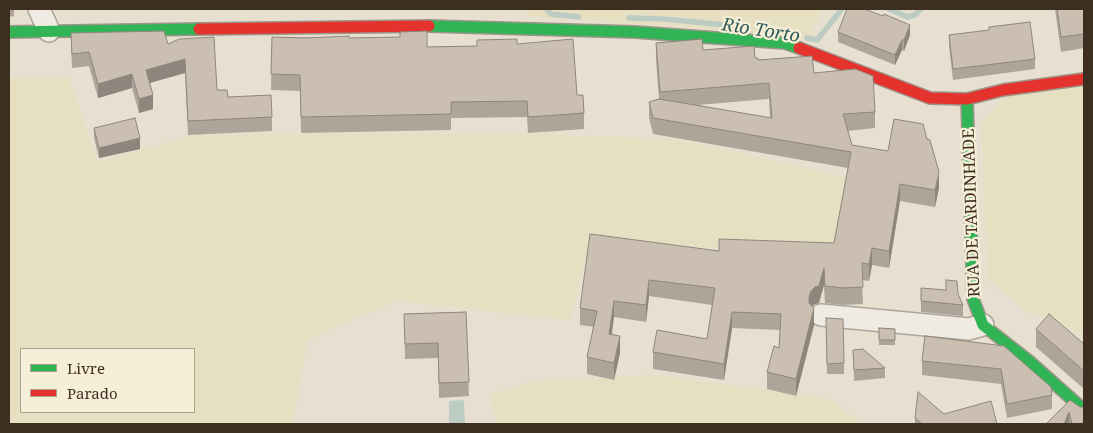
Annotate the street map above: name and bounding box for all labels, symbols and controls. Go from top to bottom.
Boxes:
water label: Rio Torto [720,14,802,48]
street label: RUA DE TARDINHADE [959,128,985,298]
legend [20,348,195,413]
text: Livre [67,358,105,378]
text: Parado [67,383,118,403]

